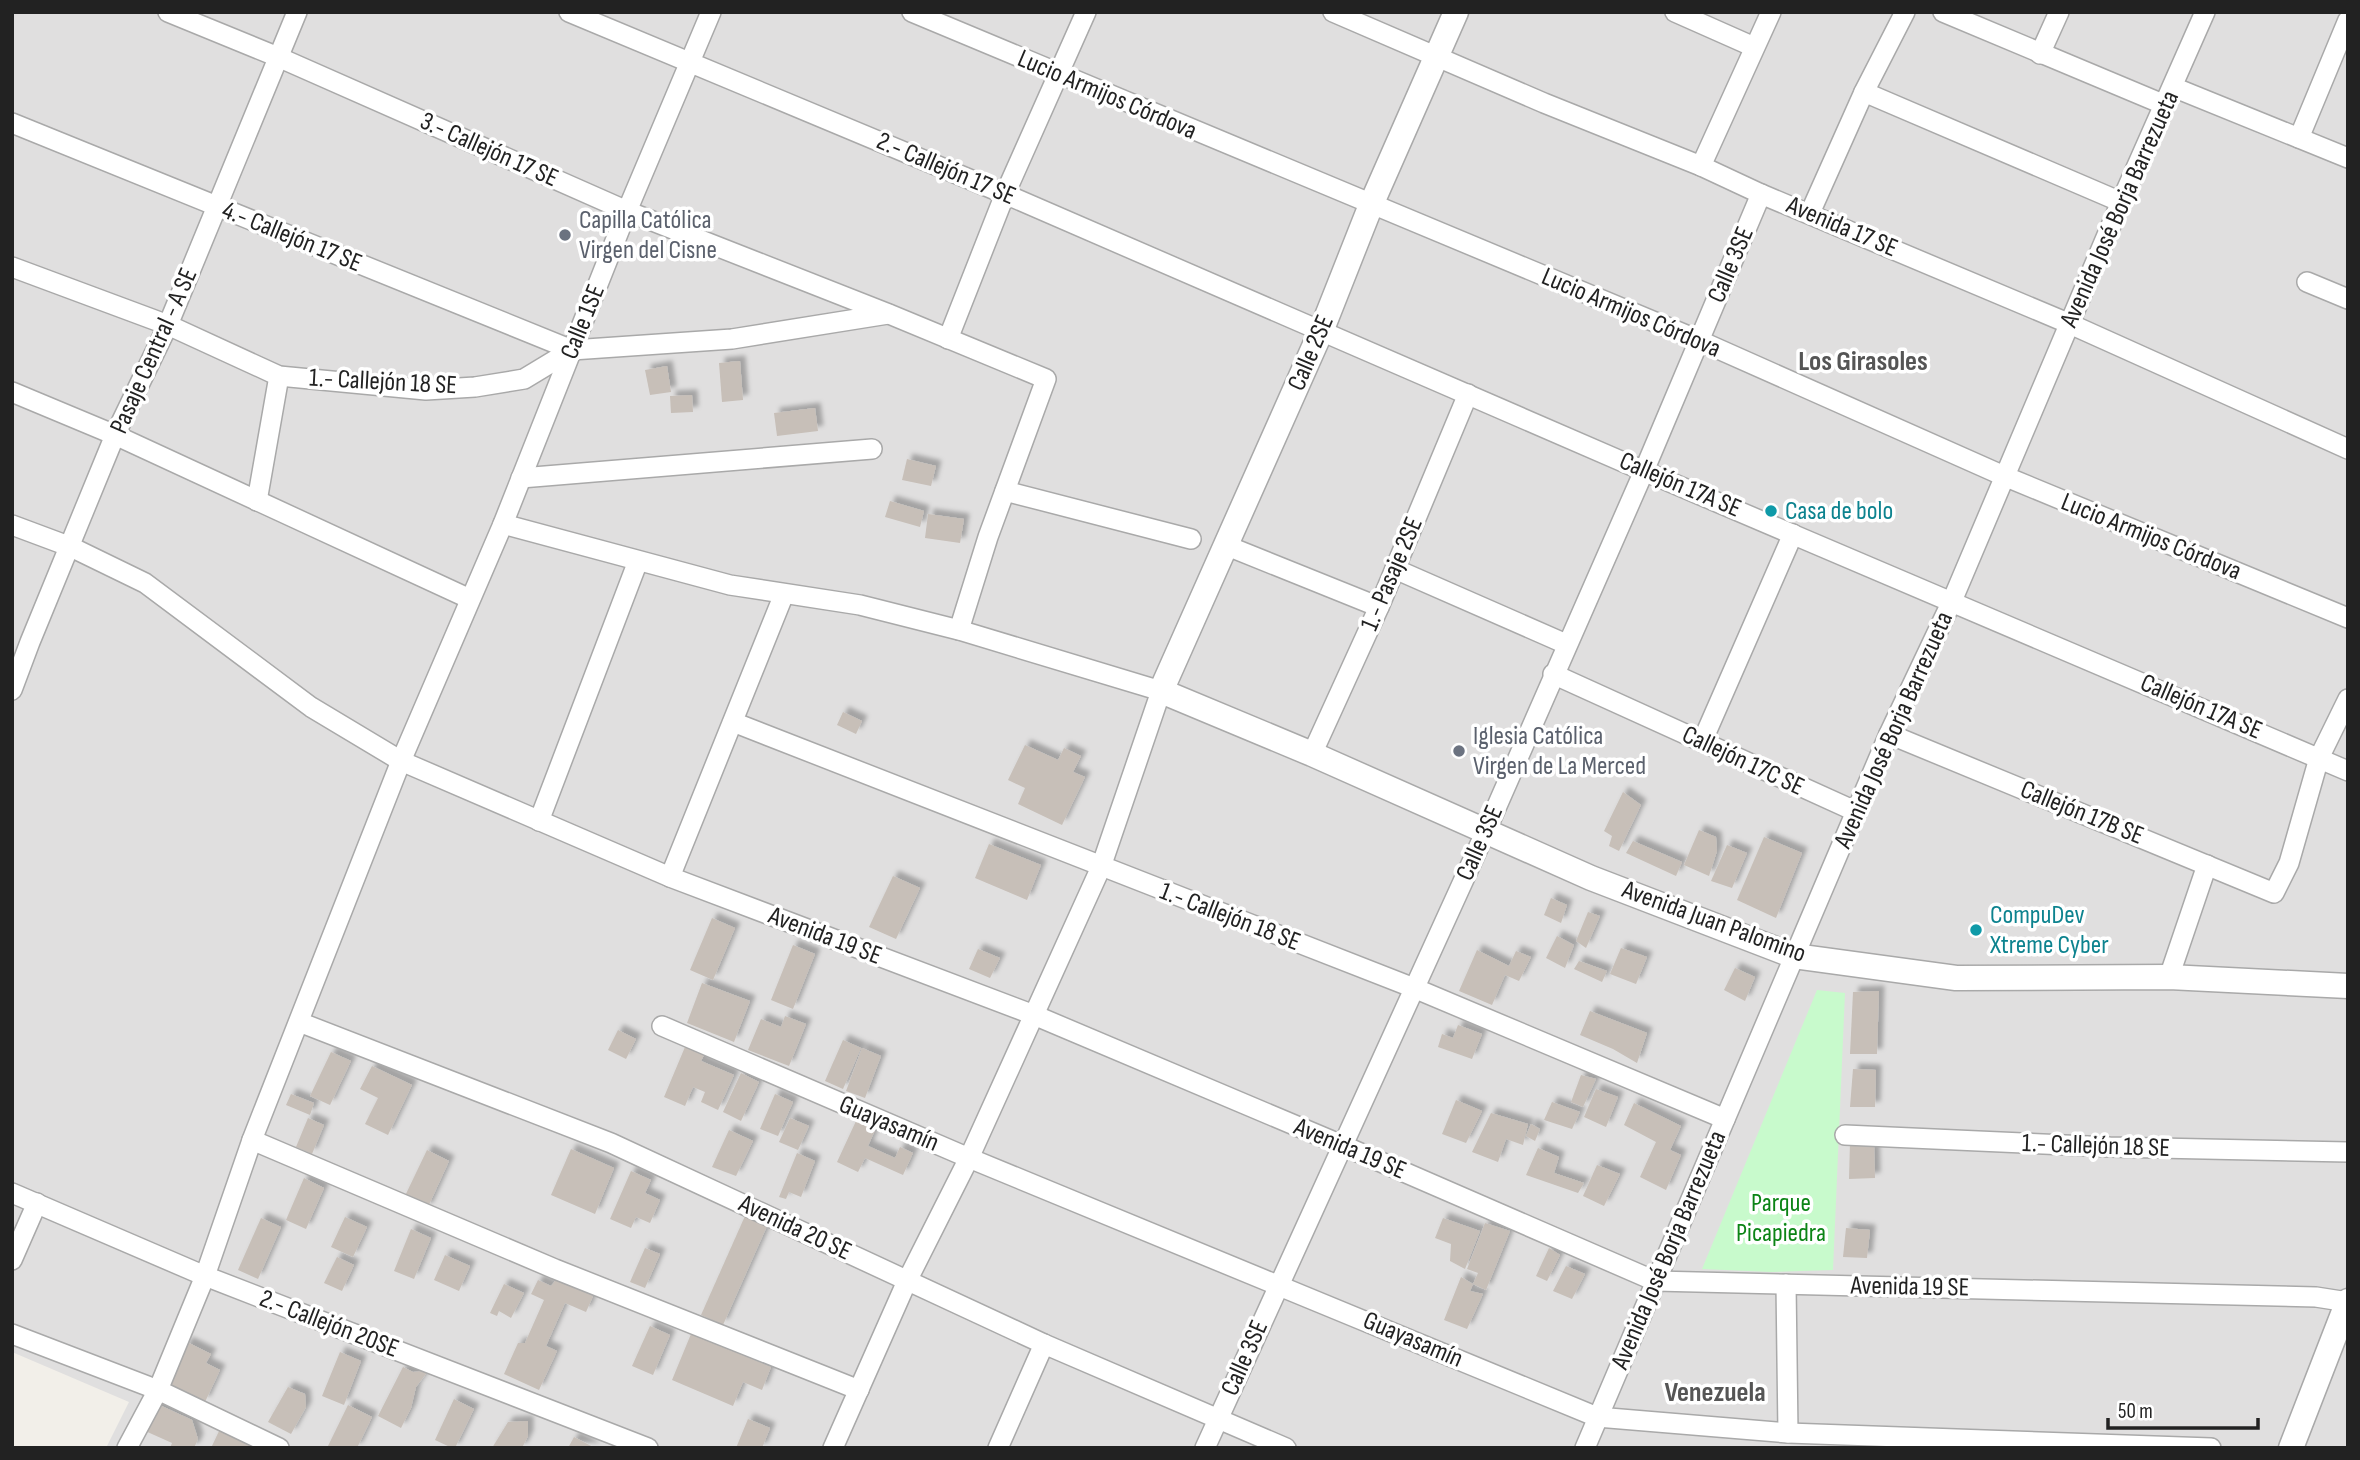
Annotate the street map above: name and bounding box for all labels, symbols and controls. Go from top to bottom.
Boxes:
street label: Lucio Armijos Córdova [1013,43,1201,147]
street label: Avenida José Borja Barrezueta [2053,86,2186,333]
street label: 3.- Callejón 17 SE [415,106,563,194]
street label: 2.- Callejón 17 SE [872,126,1020,212]
street label: Avenida 17 SE [1781,189,1902,264]
street label: 4.- Callejón 17 SE [218,195,366,279]
place label: Capilla Católica Virgen del Cisne [579,205,717,266]
street label: Calle 3SE [1701,223,1761,307]
marker: Capilla Católica Virgen del Cisne [557,227,573,243]
street label: Lucio Armijos Córdova [1537,261,1725,365]
street label: Pasaje Central - A SE [104,263,204,439]
street label: Calle 1SE [554,280,612,364]
street label: Calle 2SE [1281,311,1341,395]
district label: Los Girasoles [1798,345,1928,378]
street label: 1.- Callejón 18 SE [308,363,458,401]
street label: Callejón 17A SE [1615,446,1745,524]
street label: Lucio Armijos Córdova [2056,487,2246,587]
place label: Casa de bolo [1785,496,1893,527]
marker: Casa de bolo [1763,503,1779,519]
street label: 1.- Pasaje 2SE [1354,513,1430,635]
street label: Avenida José Borja Barrezueta [1827,607,1960,854]
street label: Callejón 17A SE [2136,668,2266,746]
street label: Callejón 17C SE [1677,719,1809,803]
place label: Iglesia Católica Virgen de La Merced [1473,721,1646,782]
marker: Iglesia Católica Virgen de La Merced [1451,743,1467,759]
street label: Callejón 17B SE [2016,774,2148,852]
street label: Calle 3SE [1450,801,1510,885]
street label: Avenida Juan Palomino [1617,874,1810,970]
street label: 1.- Callejón 18 SE [1155,876,1305,958]
street label: Avenida 19 SE [763,900,886,972]
place label: CompuDev Xtreme Cyber [1989,900,2109,961]
marker: CompuDev Xtreme Cyber [1968,922,1984,938]
street label: Guayasamín [834,1089,944,1159]
street label: Avenida 19 SE [1288,1111,1411,1186]
street label: Avenida José Borja Barrezueta [1604,1126,1733,1375]
street label: 1.- Callejón 18 SE [2022,1128,2170,1164]
street label: Avenida 20 SE [733,1188,856,1267]
park label: Parque Picapiedra [1736,1188,1826,1249]
street label: Avenida 19 SE [1849,1270,1970,1304]
street label: 2.- Callejón 20SE [255,1283,403,1365]
street label: Guayasamín [1358,1305,1468,1375]
street label: Calle 3SE [1215,1316,1275,1400]
district label: Venezuela [1664,1376,1766,1409]
scale bar [2108,1386,2258,1430]
text: 50 m [2118,1399,2153,1424]

